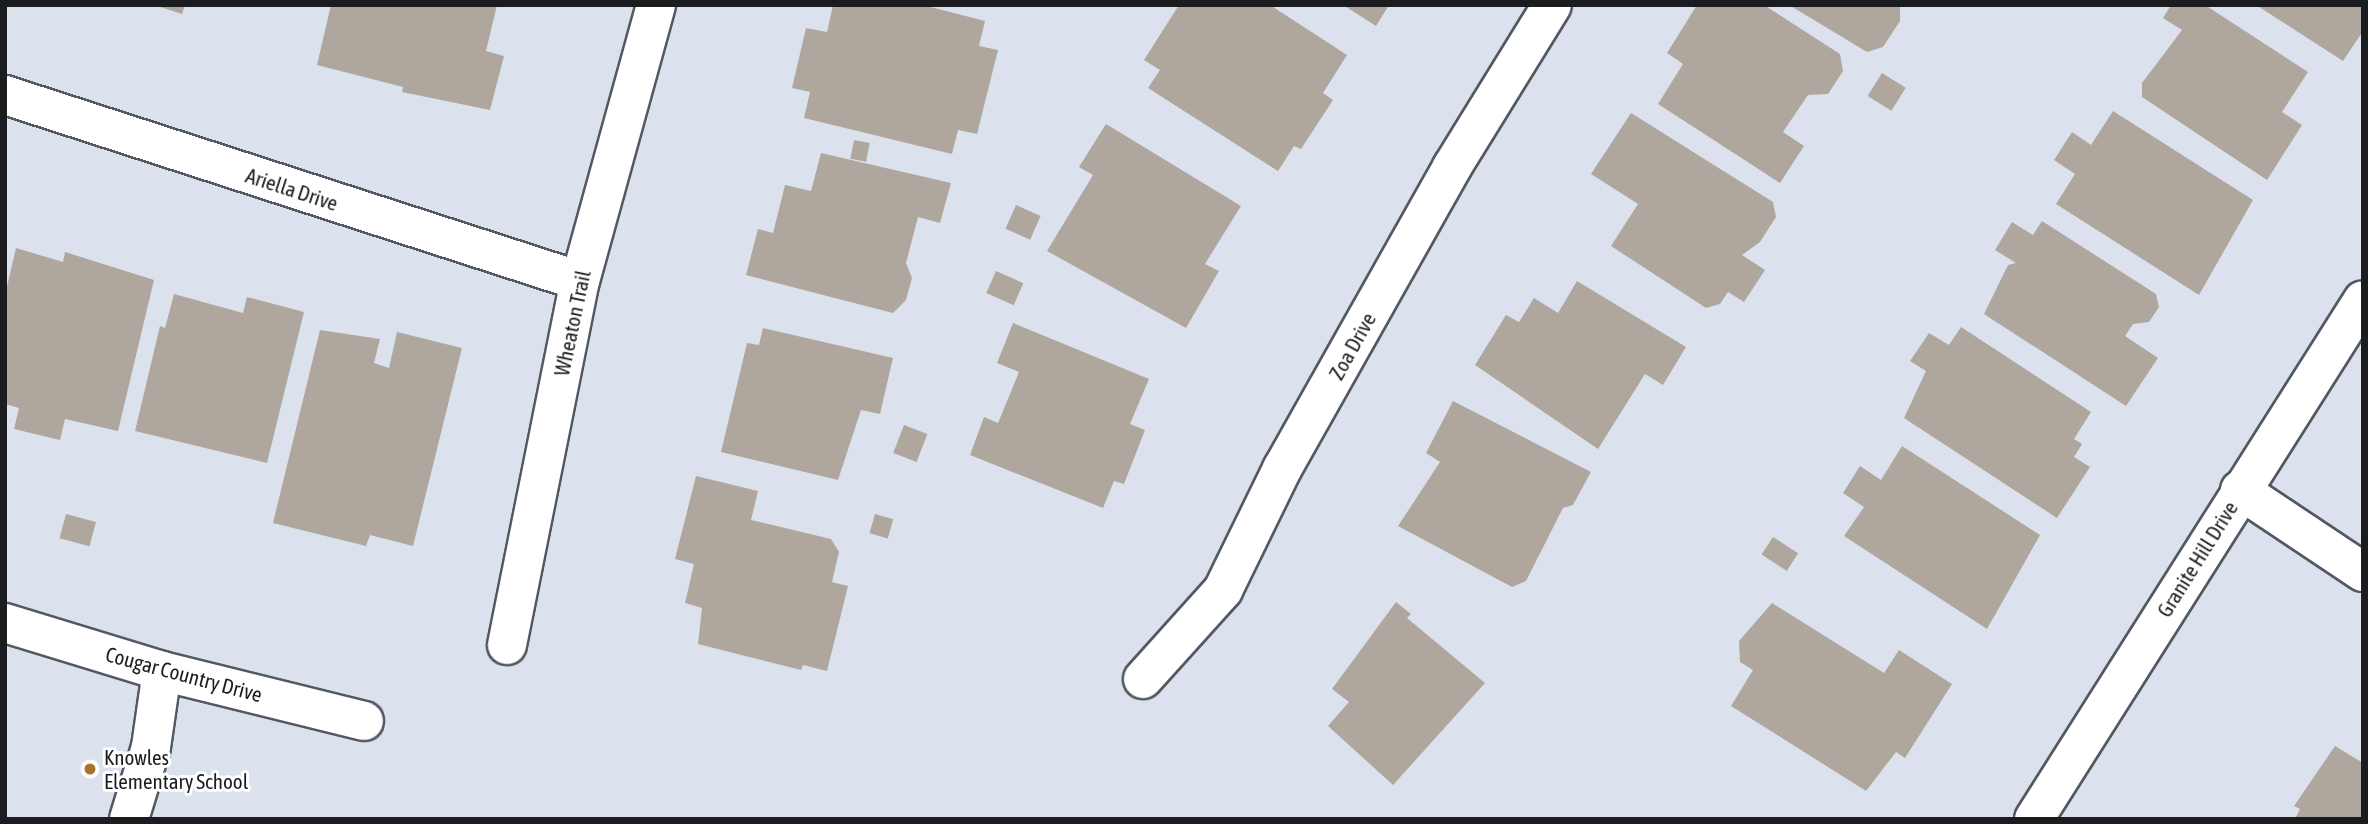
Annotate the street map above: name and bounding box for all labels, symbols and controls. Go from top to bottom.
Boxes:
street label: Ariella Drive [243,162,341,216]
street label: Wheaton Trail [549,268,595,378]
street label: Zoa Drive [1323,308,1381,384]
street label: Granite Hill Drive [2151,496,2243,622]
street label: Cougar Country Drive [103,641,265,707]
place label: Knowles Elementary School [104,744,248,794]
marker: Knowles Elementary School [82,761,98,777]

